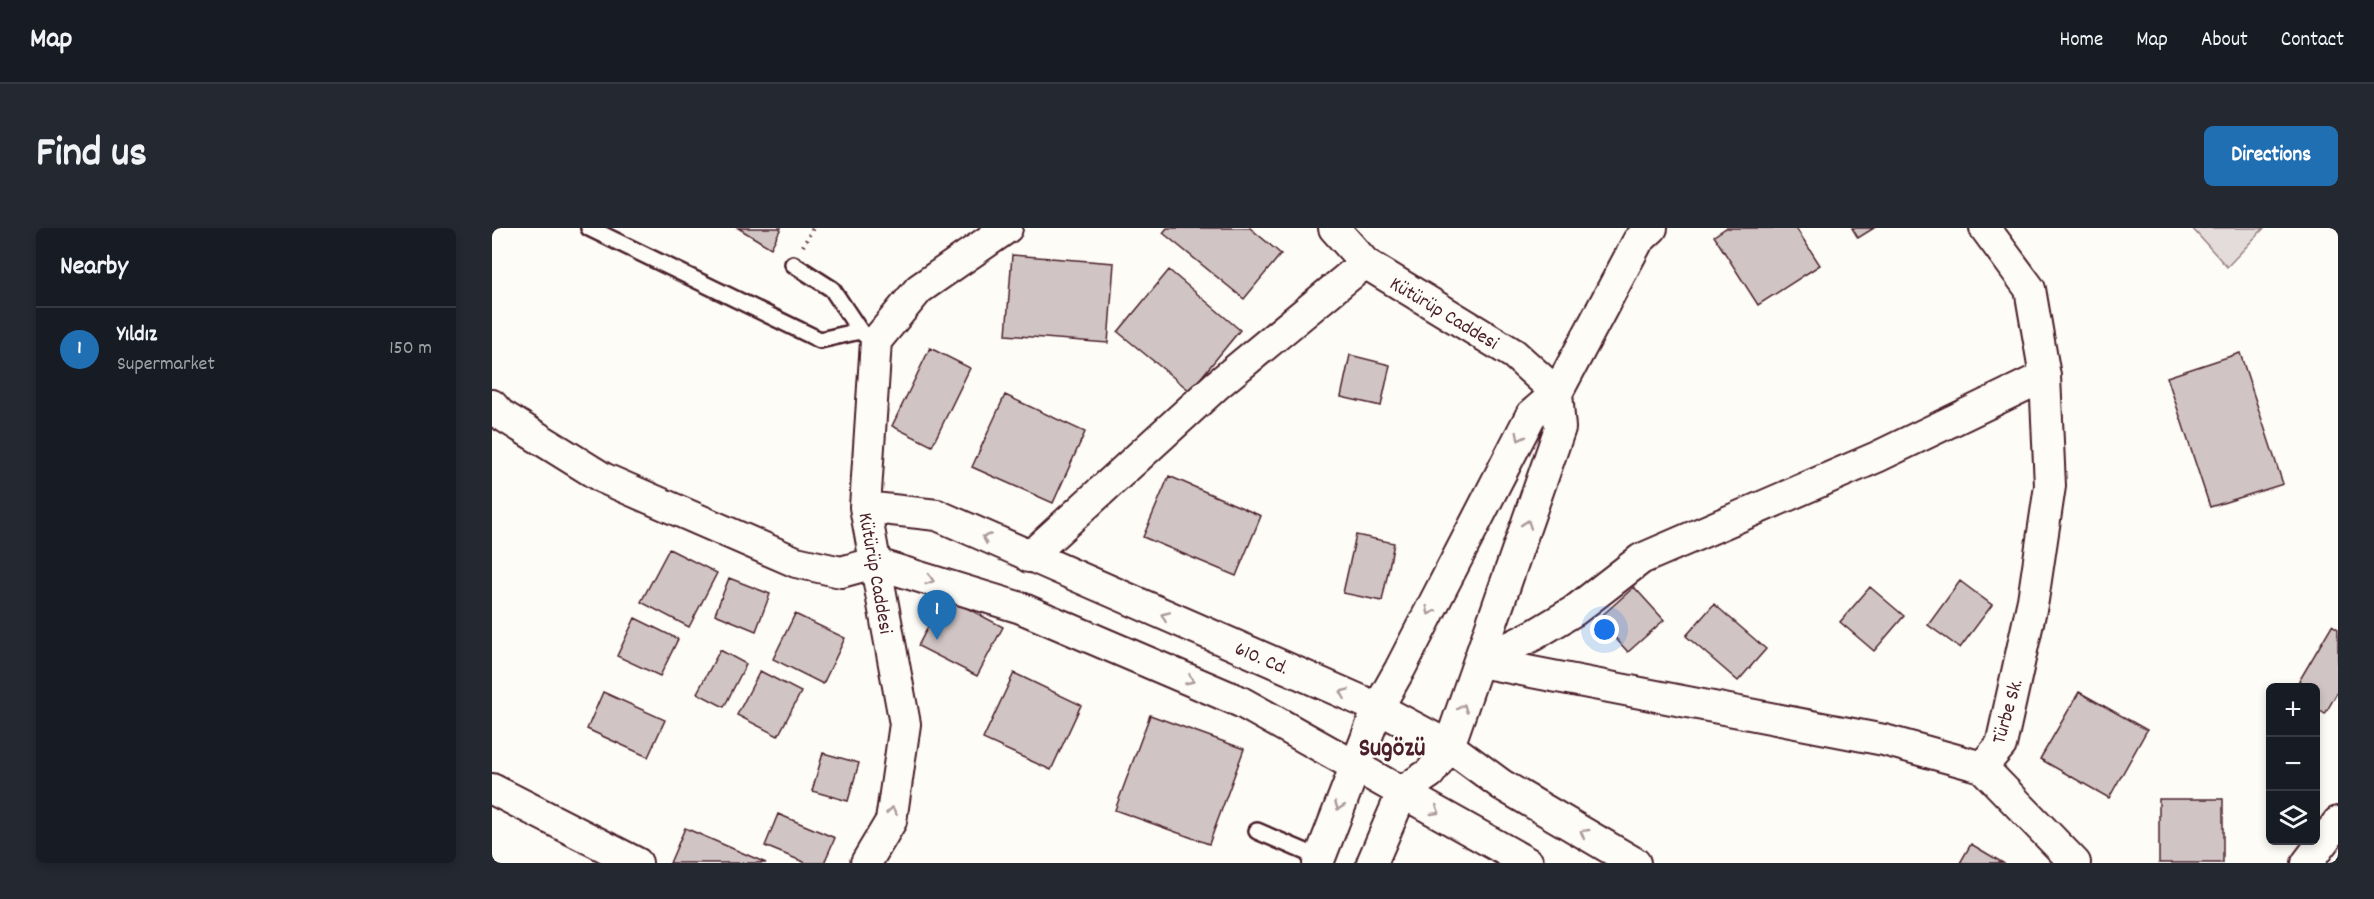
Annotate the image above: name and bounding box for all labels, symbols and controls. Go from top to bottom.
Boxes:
text: Map [30,21,72,61]
text: Home [2059,26,2103,56]
text: Map [2136,26,2168,56]
text: About [2201,26,2248,56]
text: Contact [2281,26,2344,56]
text: Find us [36,126,147,186]
button: Directions [2204,126,2338,186]
text: Nearby [60,249,128,286]
street label: Kütürüp Caddesi [1384,271,1503,358]
text: Yıldız [117,320,157,351]
text: 1 [77,335,82,363]
text: 150 m [389,335,432,363]
text: Supermarket [117,351,215,379]
one-way arrow [1516,431,1527,442]
street label: Kütürüp Caddesi [850,511,899,637]
one-way arrow [1519,519,1532,529]
one-way arrow [982,533,993,545]
one-way arrow [924,573,935,585]
pin: 1 [918,590,956,640]
one-way arrow [1426,604,1438,615]
one-way arrow [1160,611,1171,623]
your location [1590,615,1619,644]
street label: 610. Cd. [1230,636,1292,684]
one-way arrow [1184,673,1195,685]
street label: Türbe Sk. [1986,676,2031,748]
map controls [2266,683,2320,845]
button: + [2266,683,2320,737]
one-way arrow [1339,688,1350,700]
one-way arrow [1455,703,1468,714]
district label: Sugözü [1359,731,1425,768]
button: − [2266,737,2320,791]
button: layers [2266,791,2320,845]
one-way arrow [1334,800,1346,811]
one-way arrow [1430,804,1440,816]
one-way arrow [886,807,898,816]
one-way arrow [1580,829,1591,841]

